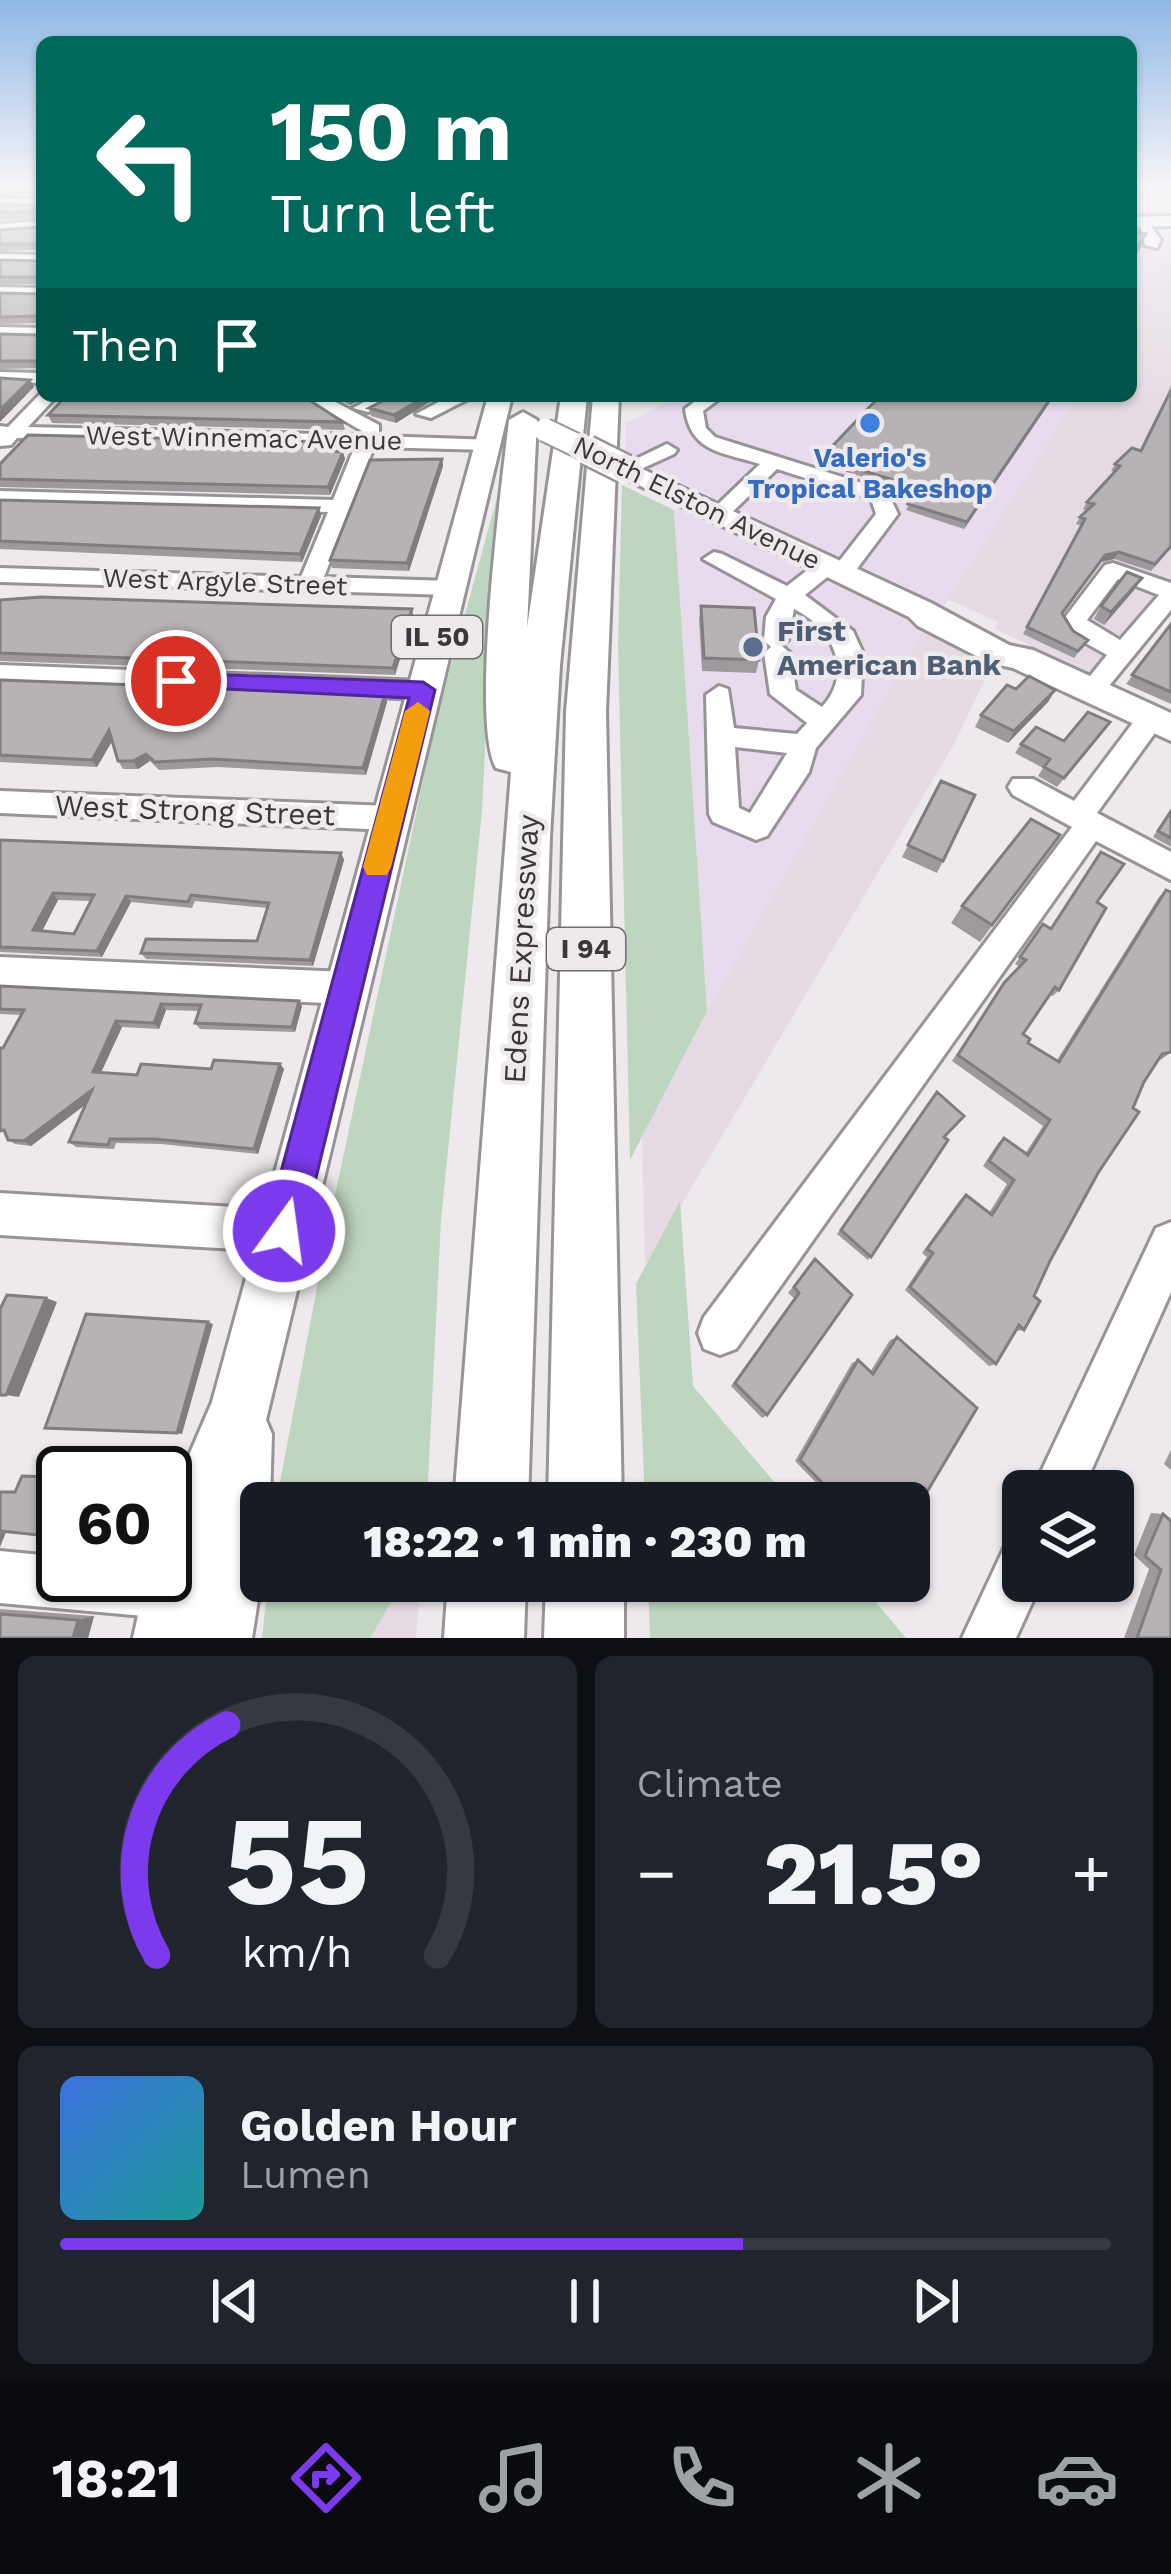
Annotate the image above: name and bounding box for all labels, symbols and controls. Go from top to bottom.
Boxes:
text: 150 m [270,82,512,180]
icon: left [72,84,228,240]
text: Turn left [270,182,495,245]
icon: arrive [204,312,270,378]
text: Then [72,319,180,372]
marker: Valerio's Tropical Bakeshop [857,410,883,436]
street label: West Winnemac Avenue [85,419,403,457]
street label: North Elston Avenue [568,429,826,577]
place label: Valerio's Tropical Bakeshop [747,442,993,505]
street label: West Argyle Street [102,562,348,602]
place label: First American Bank [777,613,1002,682]
road number: IL 50 [392,616,482,658]
pin [125,630,227,732]
marker: First American Bank [740,634,766,660]
icon: arrive [143,648,209,714]
street label: West Strong Street [54,788,336,832]
street label: Edens Expressway [496,813,546,1084]
road number: I 94 [547,928,625,970]
position arrow [221,1168,347,1294]
speed limit sign: 60 [36,1446,192,1602]
map controls [1002,1470,1134,1602]
button: layers [1002,1470,1134,1602]
text: 18:22 · 1 min · 230 m [363,1515,807,1568]
text: Climate [637,1761,783,1806]
text: 55 [224,1788,370,1934]
text: 21.5° [764,1820,983,1926]
text: − [637,1835,676,1912]
text: + [1071,1835,1111,1912]
text: km/h [242,1927,352,1977]
text: Golden Hour [240,2099,517,2152]
text: Lumen [240,2152,371,2197]
icon: previous [202,2268,268,2334]
icon: pause [552,2268,618,2334]
icon: next [903,2268,969,2334]
icon: directions [284,2436,368,2520]
icon: music [472,2436,556,2520]
icon: phone [660,2436,744,2520]
icon: climate [847,2436,931,2520]
icon: car [1035,2436,1119,2520]
text: 18:21 [52,2447,181,2510]

